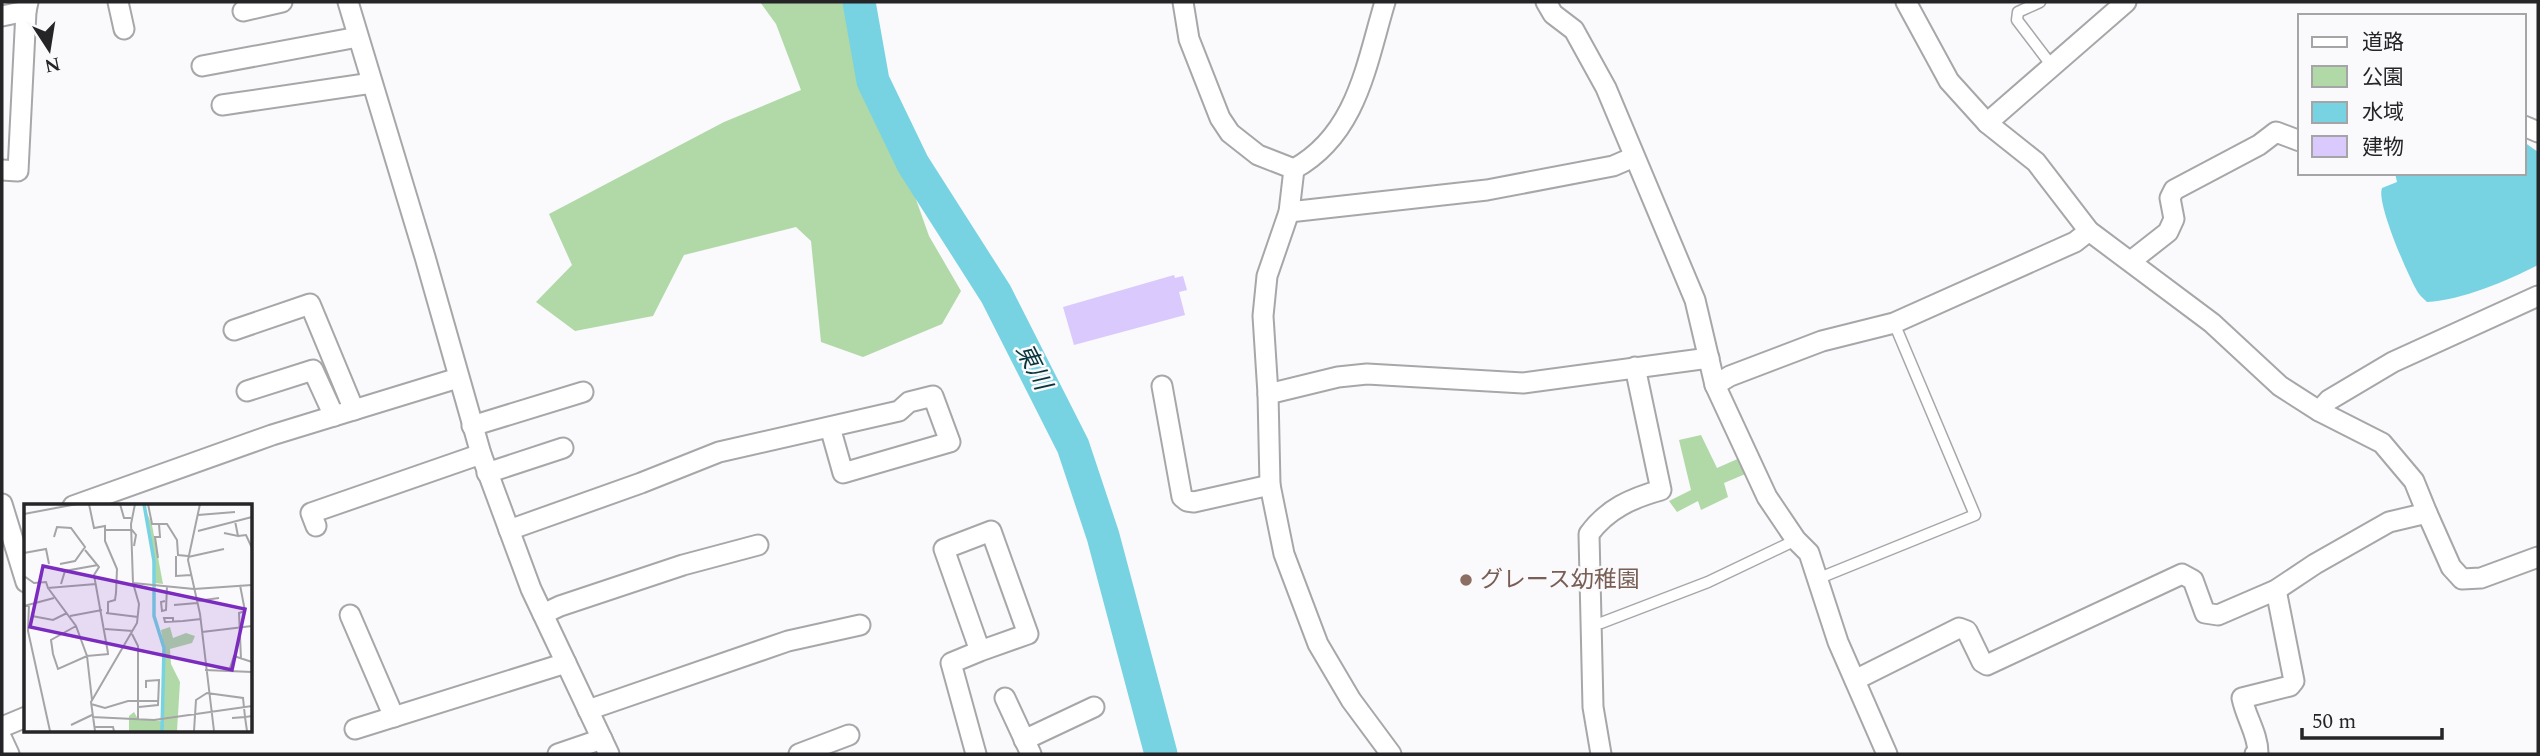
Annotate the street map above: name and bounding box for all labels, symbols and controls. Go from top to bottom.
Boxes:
north arrow [14,14,84,84]
legend [2298,14,2526,175]
text: 道路 [2362,27,2404,59]
text: N [42,48,63,80]
text: 公園 [2362,62,2404,94]
text: 水域 [2362,97,2404,129]
text: 建物 [2362,132,2404,164]
water label: 東川 [1006,337,1061,399]
inset map [24,504,252,732]
place label: グレース幼稚園 [1480,563,1640,598]
marker: グレース幼稚園 [1458,572,1474,588]
scale bar [2302,696,2442,740]
text: 50 m [2312,706,2356,738]

